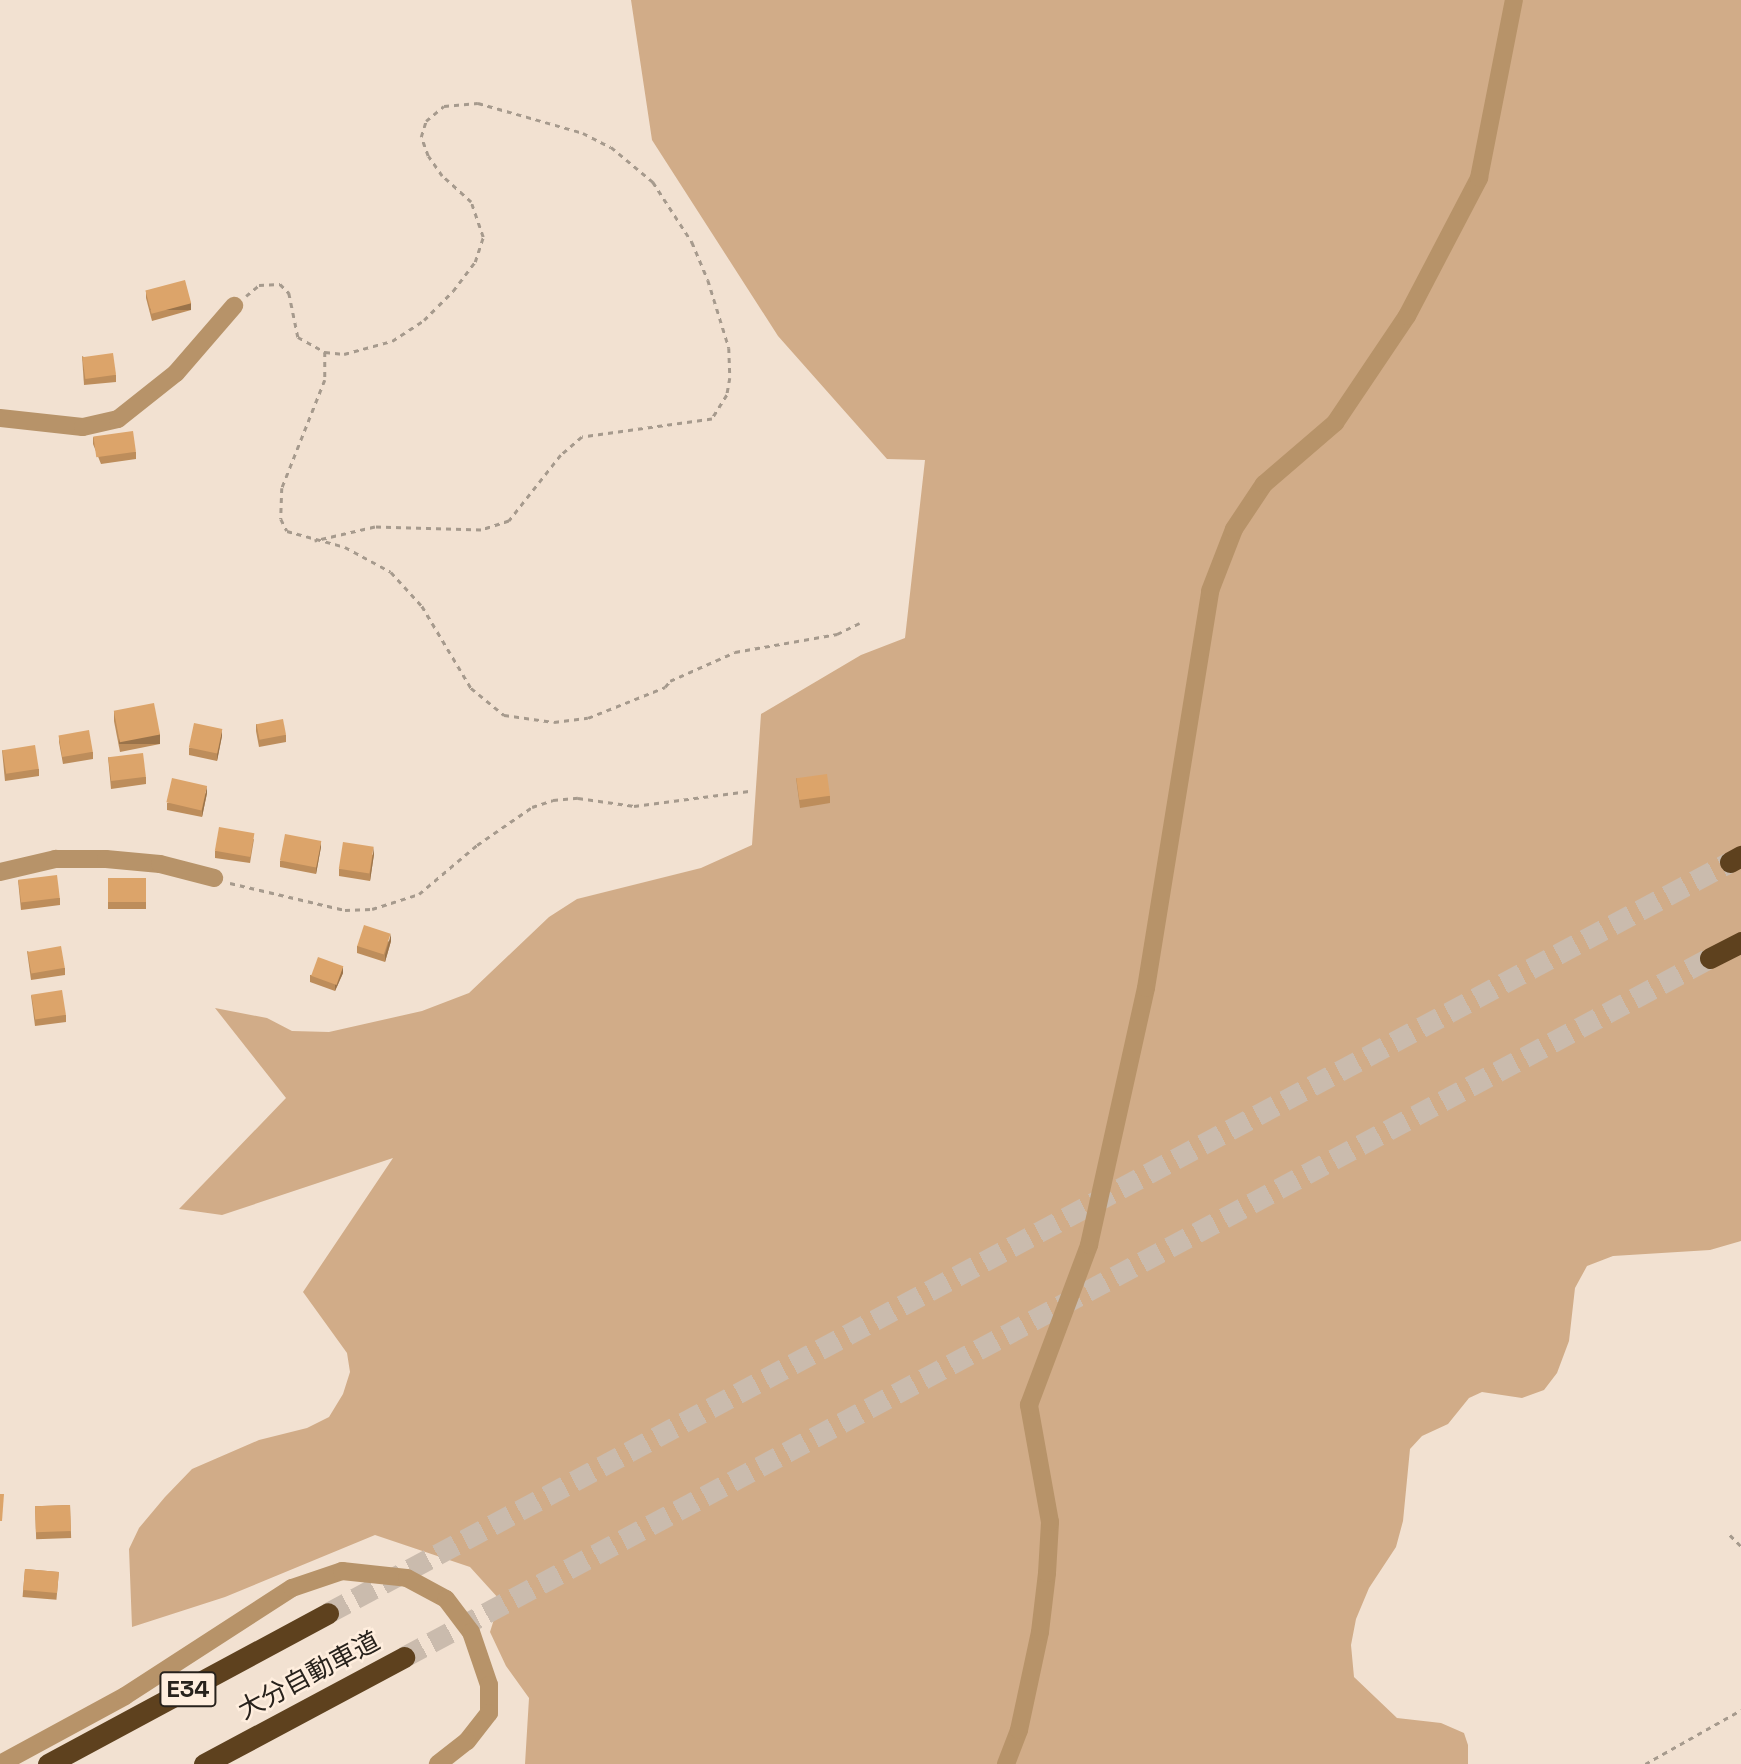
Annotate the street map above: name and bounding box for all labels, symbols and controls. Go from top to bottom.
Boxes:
street label: 大分自動車道 [233,1626,385,1726]
road number: E34 [158,1668,218,1709]

